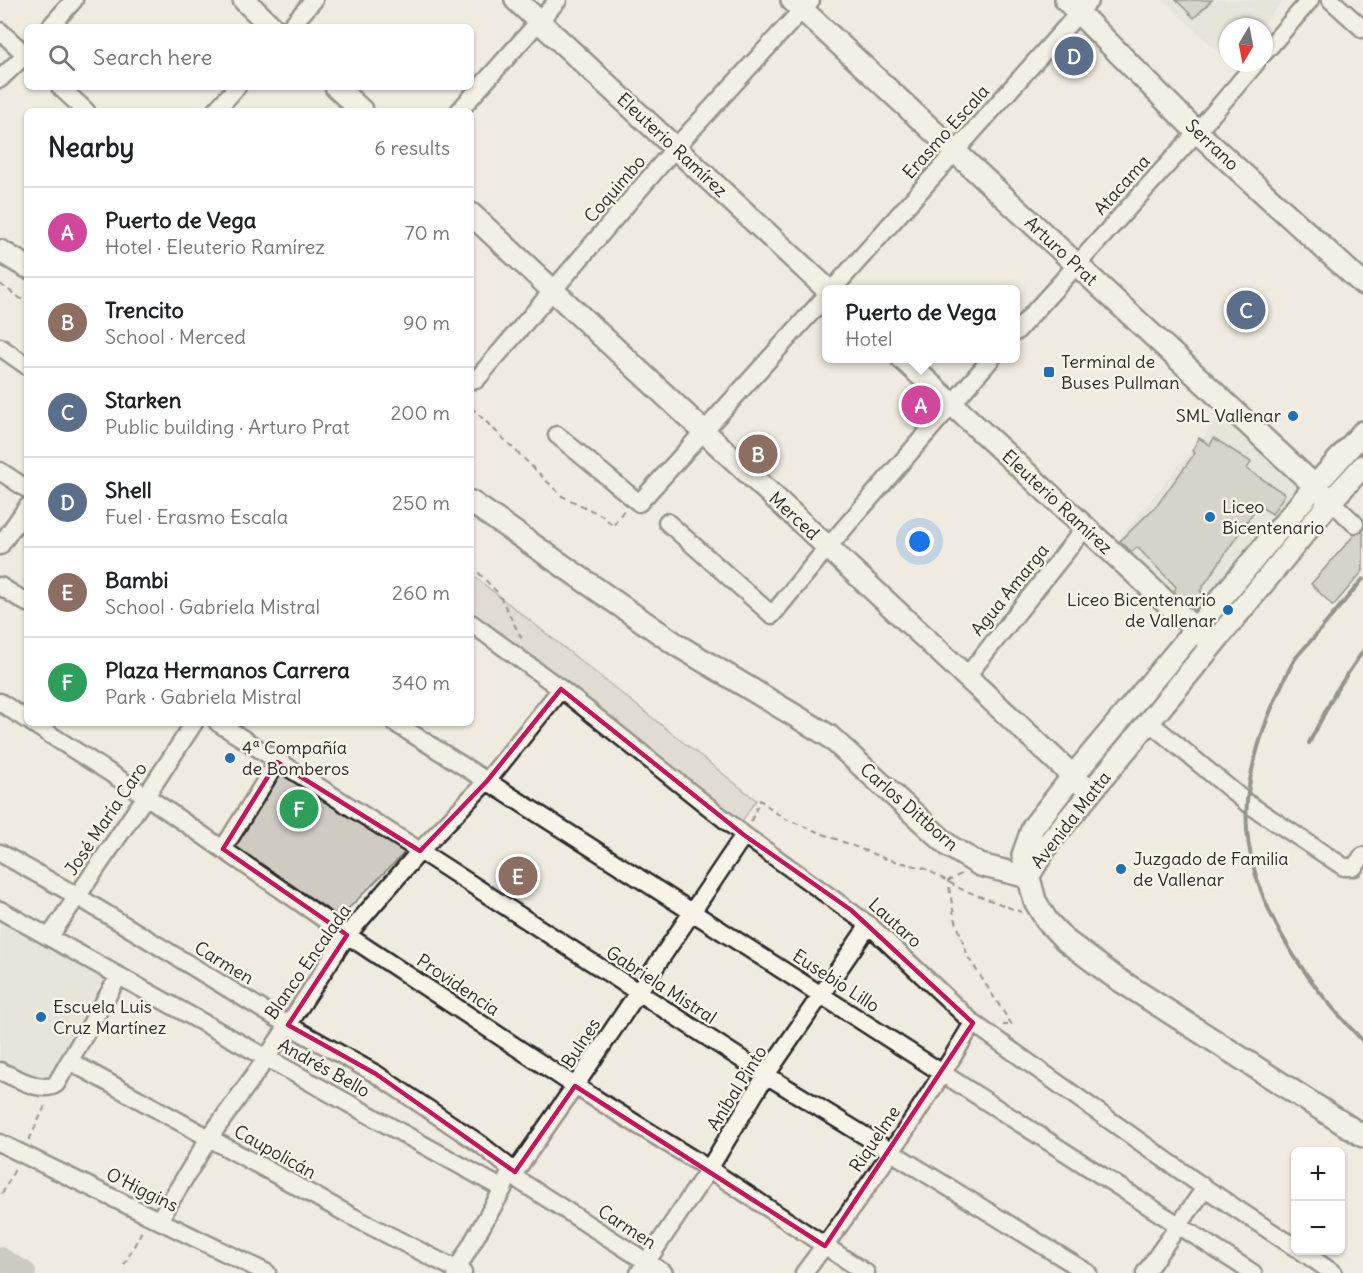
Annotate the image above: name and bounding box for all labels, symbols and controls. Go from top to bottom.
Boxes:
north arrow [1219,18,1273,72]
search box [24,24,474,90]
pin: D [1054,34,1094,78]
icon: search [45,41,78,74]
text: Search here [93,43,212,71]
street label: Erasmo Escala [897,80,994,183]
street label: Eleuterio Ramírez [612,88,733,202]
street label: Serrano [1181,114,1244,175]
text: Nearby [48,131,134,164]
text: 6 results [374,135,450,160]
street label: Coquimbo [579,150,650,227]
street label: Atacama [1089,150,1155,219]
text: Puerto de Vega [105,206,256,234]
street label: Arturo Prat [1020,211,1103,290]
text: A [61,220,74,245]
text: 70 m [405,220,450,245]
text: Hotel · Eleuterio Ramírez [105,234,325,259]
popup [822,285,1020,363]
pin: C [1226,288,1266,332]
text: Trencito [105,296,184,324]
text: Puerto de Vega [845,298,997,326]
text: B [61,310,74,335]
text: 90 m [403,310,450,335]
text: School · Merced [105,324,246,349]
text: Hotel [845,326,893,351]
place label: Terminal de Buses Pullman [1061,350,1180,394]
marker: Terminal de Buses Pullman [1042,365,1056,379]
pin: A [902,382,940,428]
text: Starken [105,386,181,414]
text: C [61,400,74,425]
text: 200 m [390,400,450,425]
place label: SML Vallenar [1176,404,1282,427]
marker: SML Vallenar [1286,409,1300,423]
text: Public building · Arturo Prat [105,414,350,439]
pin: B [738,432,777,476]
street label: Eleuterio Ramírez [997,445,1118,559]
text: Shell [105,476,152,504]
street label: Merced [764,487,825,545]
text: D [60,490,75,515]
text: 250 m [392,490,450,515]
place label: Liceo Bicentenario [1222,495,1324,539]
text: Fuel · Erasmo Escala [105,504,288,529]
marker: Liceo Bicentenario [1203,510,1217,524]
your location [905,527,934,556]
street label: Agua Amarga [966,539,1054,640]
text: Bambi [105,566,168,594]
text: E [62,580,73,605]
text: 260 m [392,580,450,605]
place label: Liceo Bicentenario de Vallenar [1067,588,1217,632]
text: School · Gabriela Mistral [105,594,320,619]
marker: Liceo Bicentenario de Vallenar [1221,603,1235,617]
text: Plaza Hermanos Carrera [105,656,350,684]
text: F [62,670,73,695]
text: 340 m [392,670,450,695]
text: Park · Gabriela Mistral [105,684,302,709]
place label: 4ª Compañía de Bomberos [242,736,349,780]
marker: 4ª Compañía de Bomberos [223,751,237,765]
street label: José María Caro [59,758,152,880]
street label: Carlos Dittborn [855,758,963,856]
street label: Avenida Matta [1026,767,1116,873]
pin: F [280,786,318,832]
place label: Juzgado de Familia de Vallenar [1133,847,1289,891]
pin: E [498,854,538,898]
marker: Juzgado de Familia de Vallenar [1114,862,1128,876]
street label: Lautaro [864,893,927,953]
street label: Blanco Encalada [259,900,356,1024]
street label: Carmen [190,936,258,989]
street label: Gabriela Mistral [602,940,721,1029]
street label: Eusebio Lillo [788,944,884,1017]
street label: Providencia [412,948,504,1021]
place label: Escuela Luis Cruz Martínez [53,995,167,1039]
marker: Escuela Luis Cruz Martínez [34,1010,48,1024]
street label: Bulnes [556,1014,605,1072]
street label: Andrés Bello [274,1033,374,1102]
street label: Aníbal Pinto [701,1041,772,1134]
street label: Riquelme [844,1101,905,1176]
street label: Caupolicán [230,1120,320,1184]
map controls [1291,1147,1345,1255]
button: + [1291,1147,1345,1201]
street label: O'Higgins [103,1162,182,1217]
street label: Carmen [594,1199,661,1254]
button: − [1291,1201,1345,1255]

